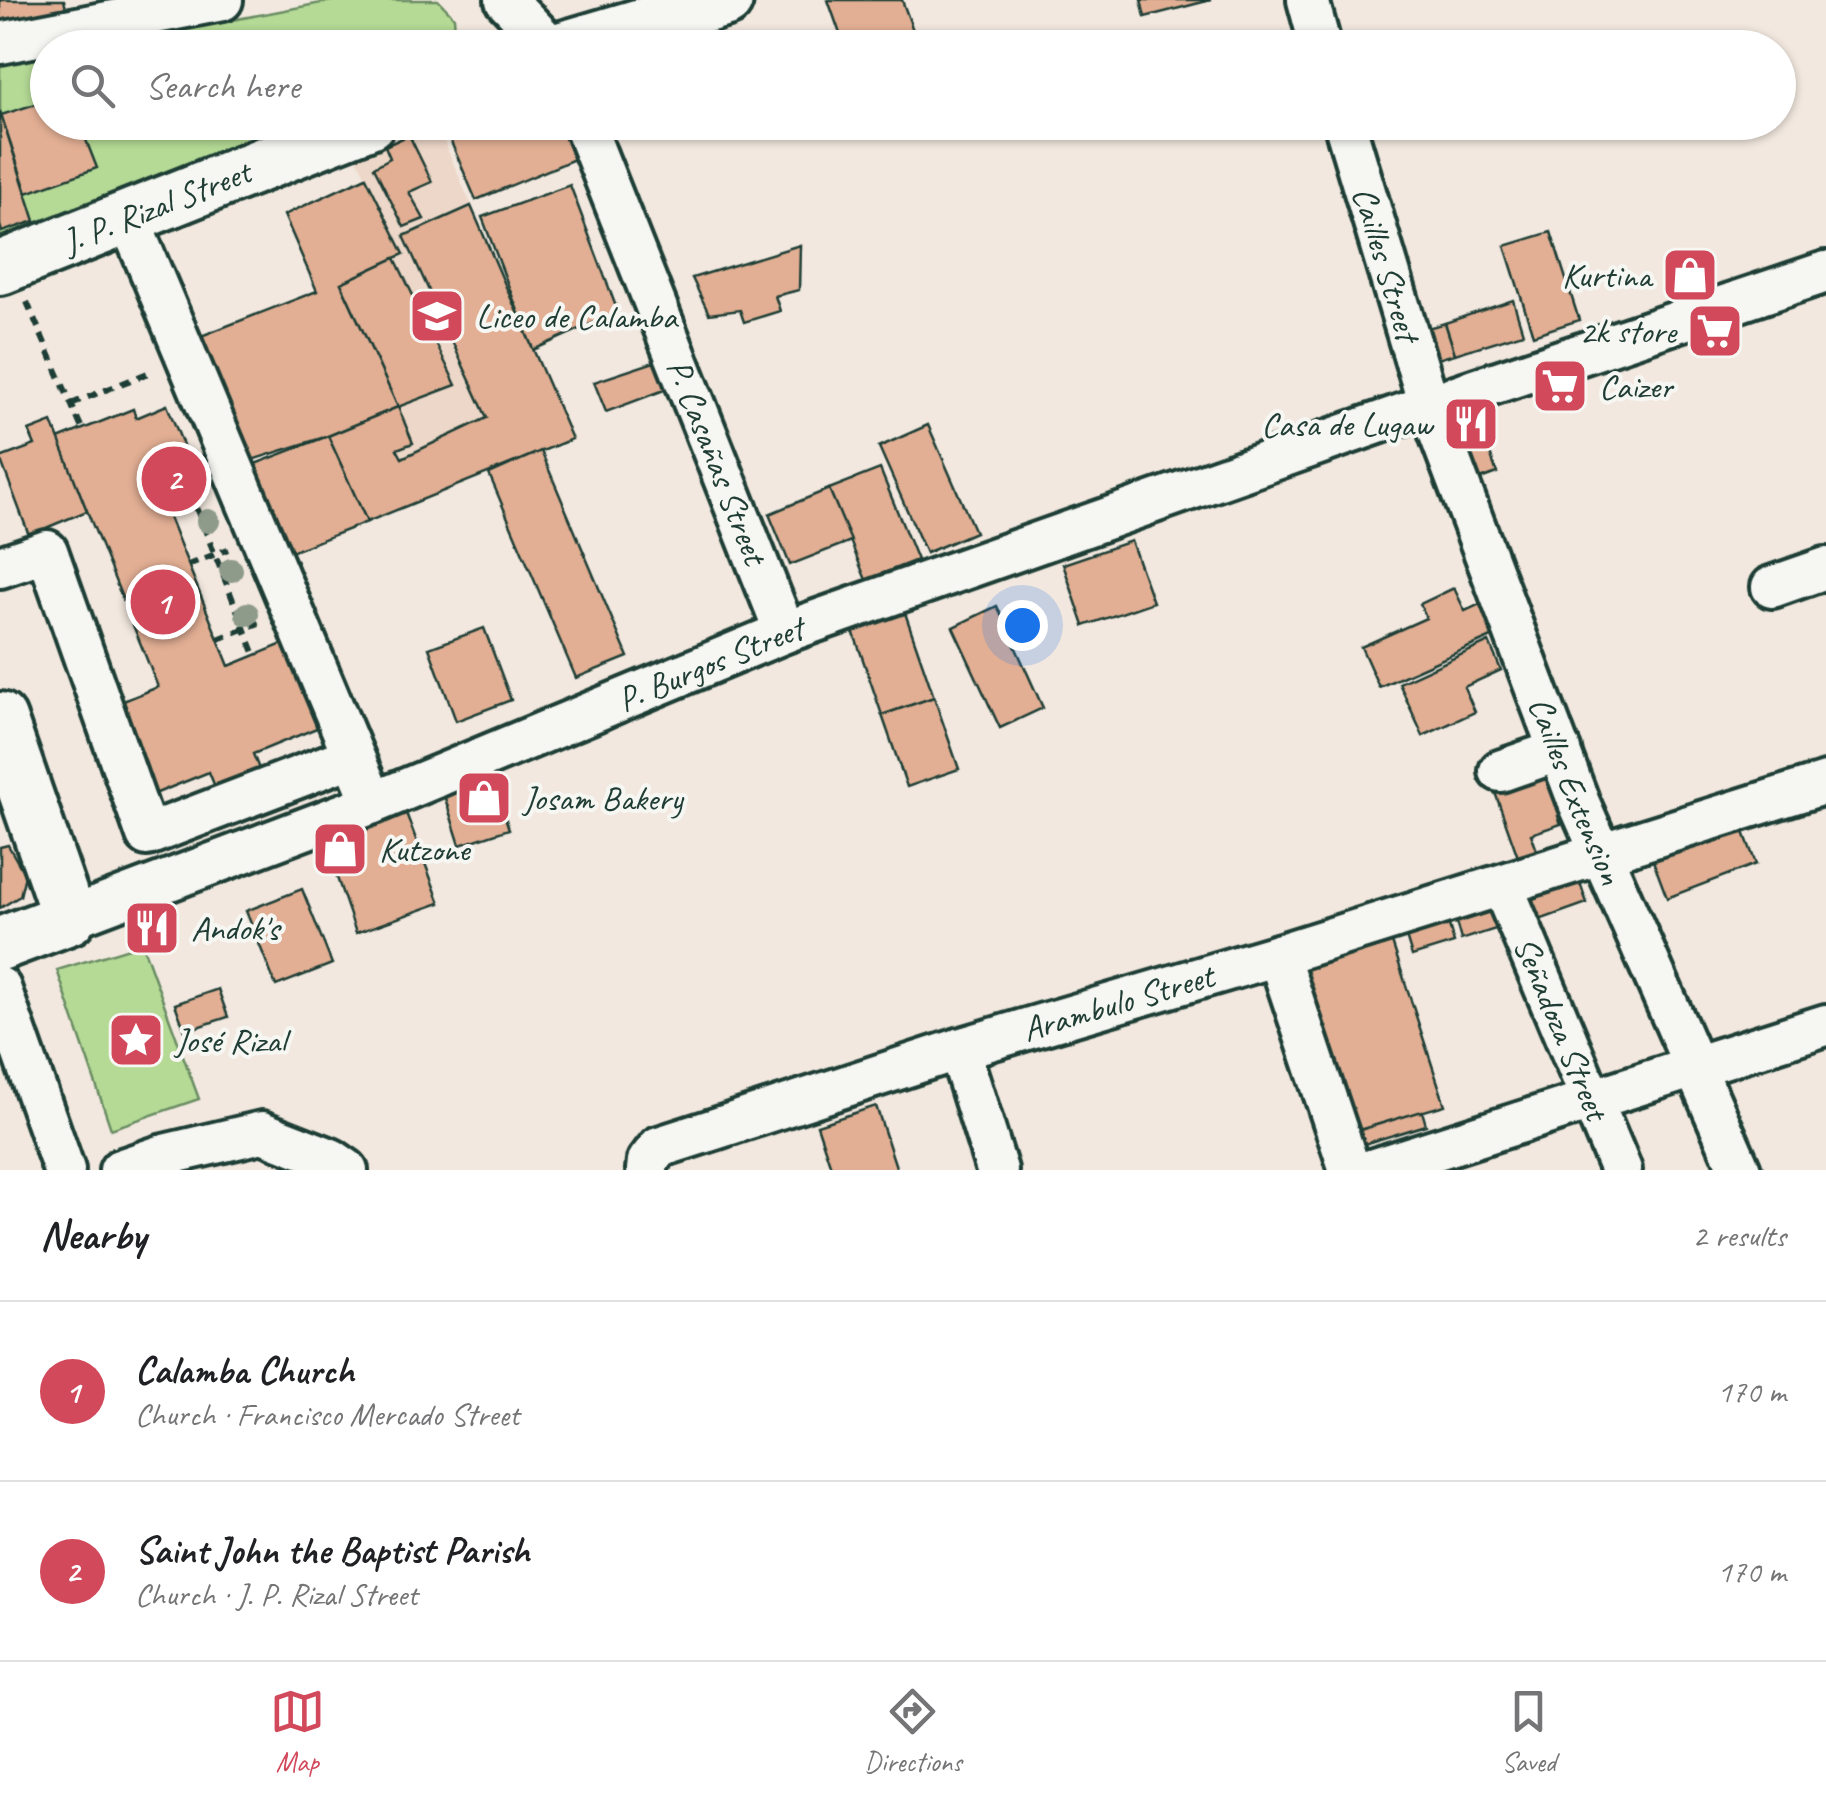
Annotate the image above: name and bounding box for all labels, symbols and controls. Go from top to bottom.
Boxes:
search box [30,30,1796,140]
icon: search [65,58,120,113]
text: Search here [145,62,300,109]
street label: J. P. Rizal Street [54,148,260,265]
street label: Cailles Street [1342,182,1432,350]
shop icon: Kurtina [1660,245,1720,305]
place label: Kurtina [1562,253,1654,298]
school or university icon: Liceo de Calamba [407,286,467,346]
place label: Liceo de Calamba [476,294,680,339]
supermarket icon: 2k store [1685,301,1745,361]
place label: 2k store [1579,309,1679,354]
street label: P. Casañas Street [656,353,779,574]
supermarket icon: Caizer [1530,356,1590,416]
place label: Caizer [1599,364,1675,409]
restaurant icon: Casa de Lugaw [1441,394,1501,454]
place label: Casa de Lugaw [1261,402,1435,447]
pin: 2 [142,442,206,516]
pin: 1 [130,564,196,640]
your location [997,600,1048,651]
street label: P. Burgos Street [611,604,813,722]
street label: Cailles Extension [1518,690,1634,892]
shop icon: Josam Bakery [454,768,514,828]
place label: Josam Bakery [521,776,685,821]
shop icon: Kutzone [310,819,370,879]
place label: Kutzone [379,827,472,872]
restaurant icon: Andok's [122,898,182,958]
place label: Andok's [191,906,282,951]
street label: Señadoza Street [1503,930,1621,1130]
street label: Arambulo Street [1017,952,1222,1052]
place icon: José Rizal [106,1010,166,1070]
place label: José Rizal [173,1018,292,1063]
text: Nearby [40,1209,146,1262]
text: 2 results [1692,1215,1786,1256]
text: Calamba Church [135,1347,354,1394]
text: 1 [65,1371,80,1412]
text: 170 m [1717,1371,1786,1412]
text: Church · Francisco Mercado Street [135,1394,519,1435]
text: Saint John the Baptist Parish [135,1527,530,1574]
text: 2 [65,1551,80,1592]
text: 170 m [1717,1551,1786,1592]
text: Church · J. P. Rizal Street [135,1574,418,1615]
tab: Map [270,1684,325,1779]
tab: Directions [864,1684,962,1779]
tab: Saved [1501,1684,1556,1779]

